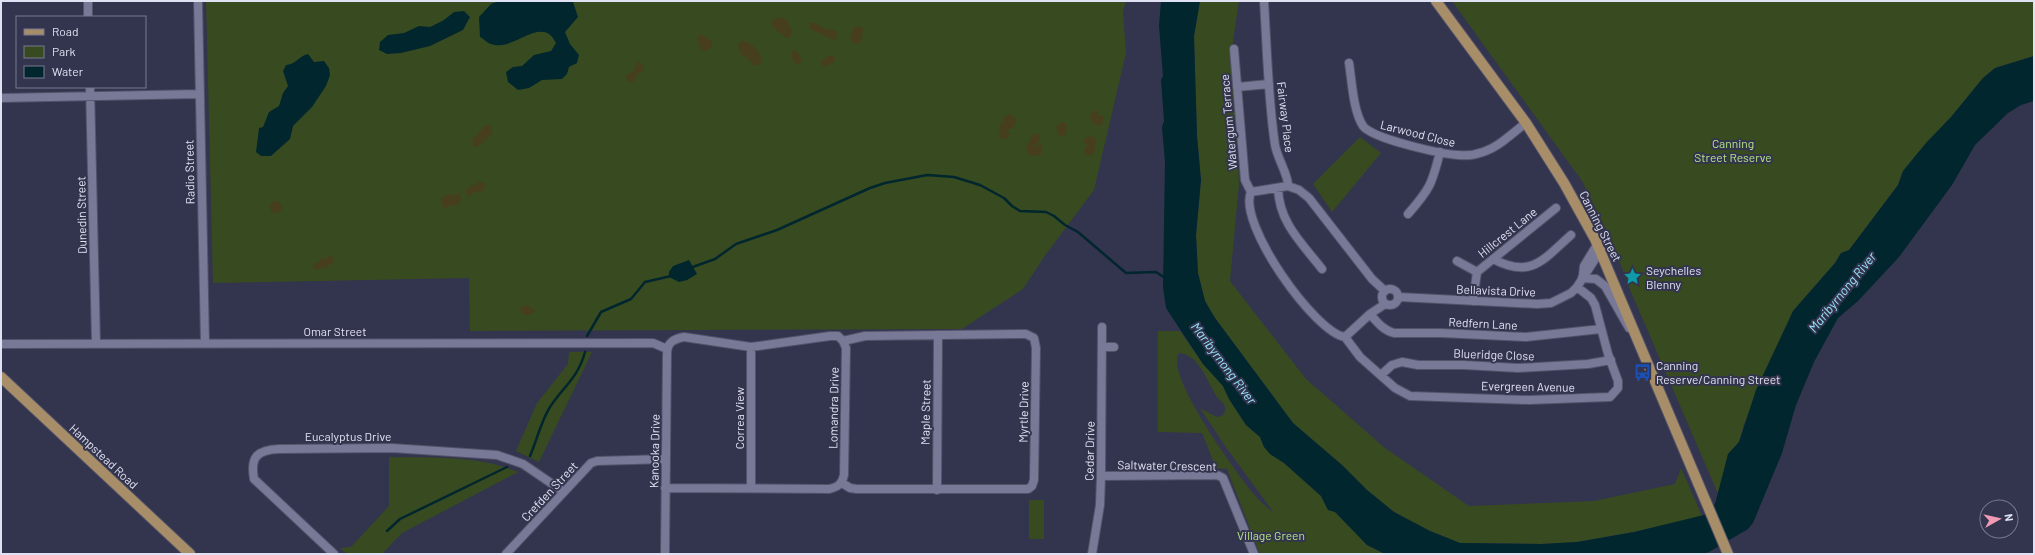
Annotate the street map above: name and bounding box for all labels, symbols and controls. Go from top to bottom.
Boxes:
legend [16,16,146,88]
text: Road [52,24,79,38]
text: Park [52,44,76,58]
text: Water [52,64,84,78]
street label: Watergum Terrace [1217,74,1239,170]
street label: Fairway Place [1275,81,1297,153]
street label: Larwood Close [1379,117,1457,149]
park label: Canning Street Reserve [1694,136,1772,164]
street label: Radio Street [181,139,197,205]
street label: Dunedin Street [73,176,89,254]
street label: Canning Street [1577,188,1625,264]
street label: Hillcrest Lane [1475,204,1539,260]
water label: Maribyrnong River [1805,248,1879,335]
place label: Seychelles Blenny [1646,263,1701,291]
place icon: Seychelles Blenny [1623,267,1643,287]
street label: Bellavista Drive [1456,282,1536,298]
street label: Redfern Lane [1448,314,1518,332]
water label: Maribyrnong River [1188,319,1260,407]
street label: Omar Street [303,324,367,338]
street label: Blueridge Close [1453,346,1535,362]
place label: Canning Reserve/Canning Street [1656,358,1780,386]
bus stop icon: Canning Reserve/Canning Street [1633,362,1653,382]
street label: Lomandra Drive [825,367,841,449]
street label: Evergreen Avenue [1481,378,1575,394]
street label: Maple Street [917,379,933,445]
street label: Myrtle Drive [1015,381,1031,443]
street label: Correa View [732,386,746,449]
street label: Kanooka Drive [646,414,662,488]
street label: Hampstead Road [67,421,141,491]
street label: Cedar Drive [1081,421,1097,481]
street label: Eucalyptus Drive [305,429,391,443]
street label: Saltwater Crescent [1117,457,1217,473]
street label: Crefden Street [518,458,580,524]
north arrow [1979,499,2019,539]
text: N [2002,513,2016,522]
park label: Village Green [1237,528,1305,542]

